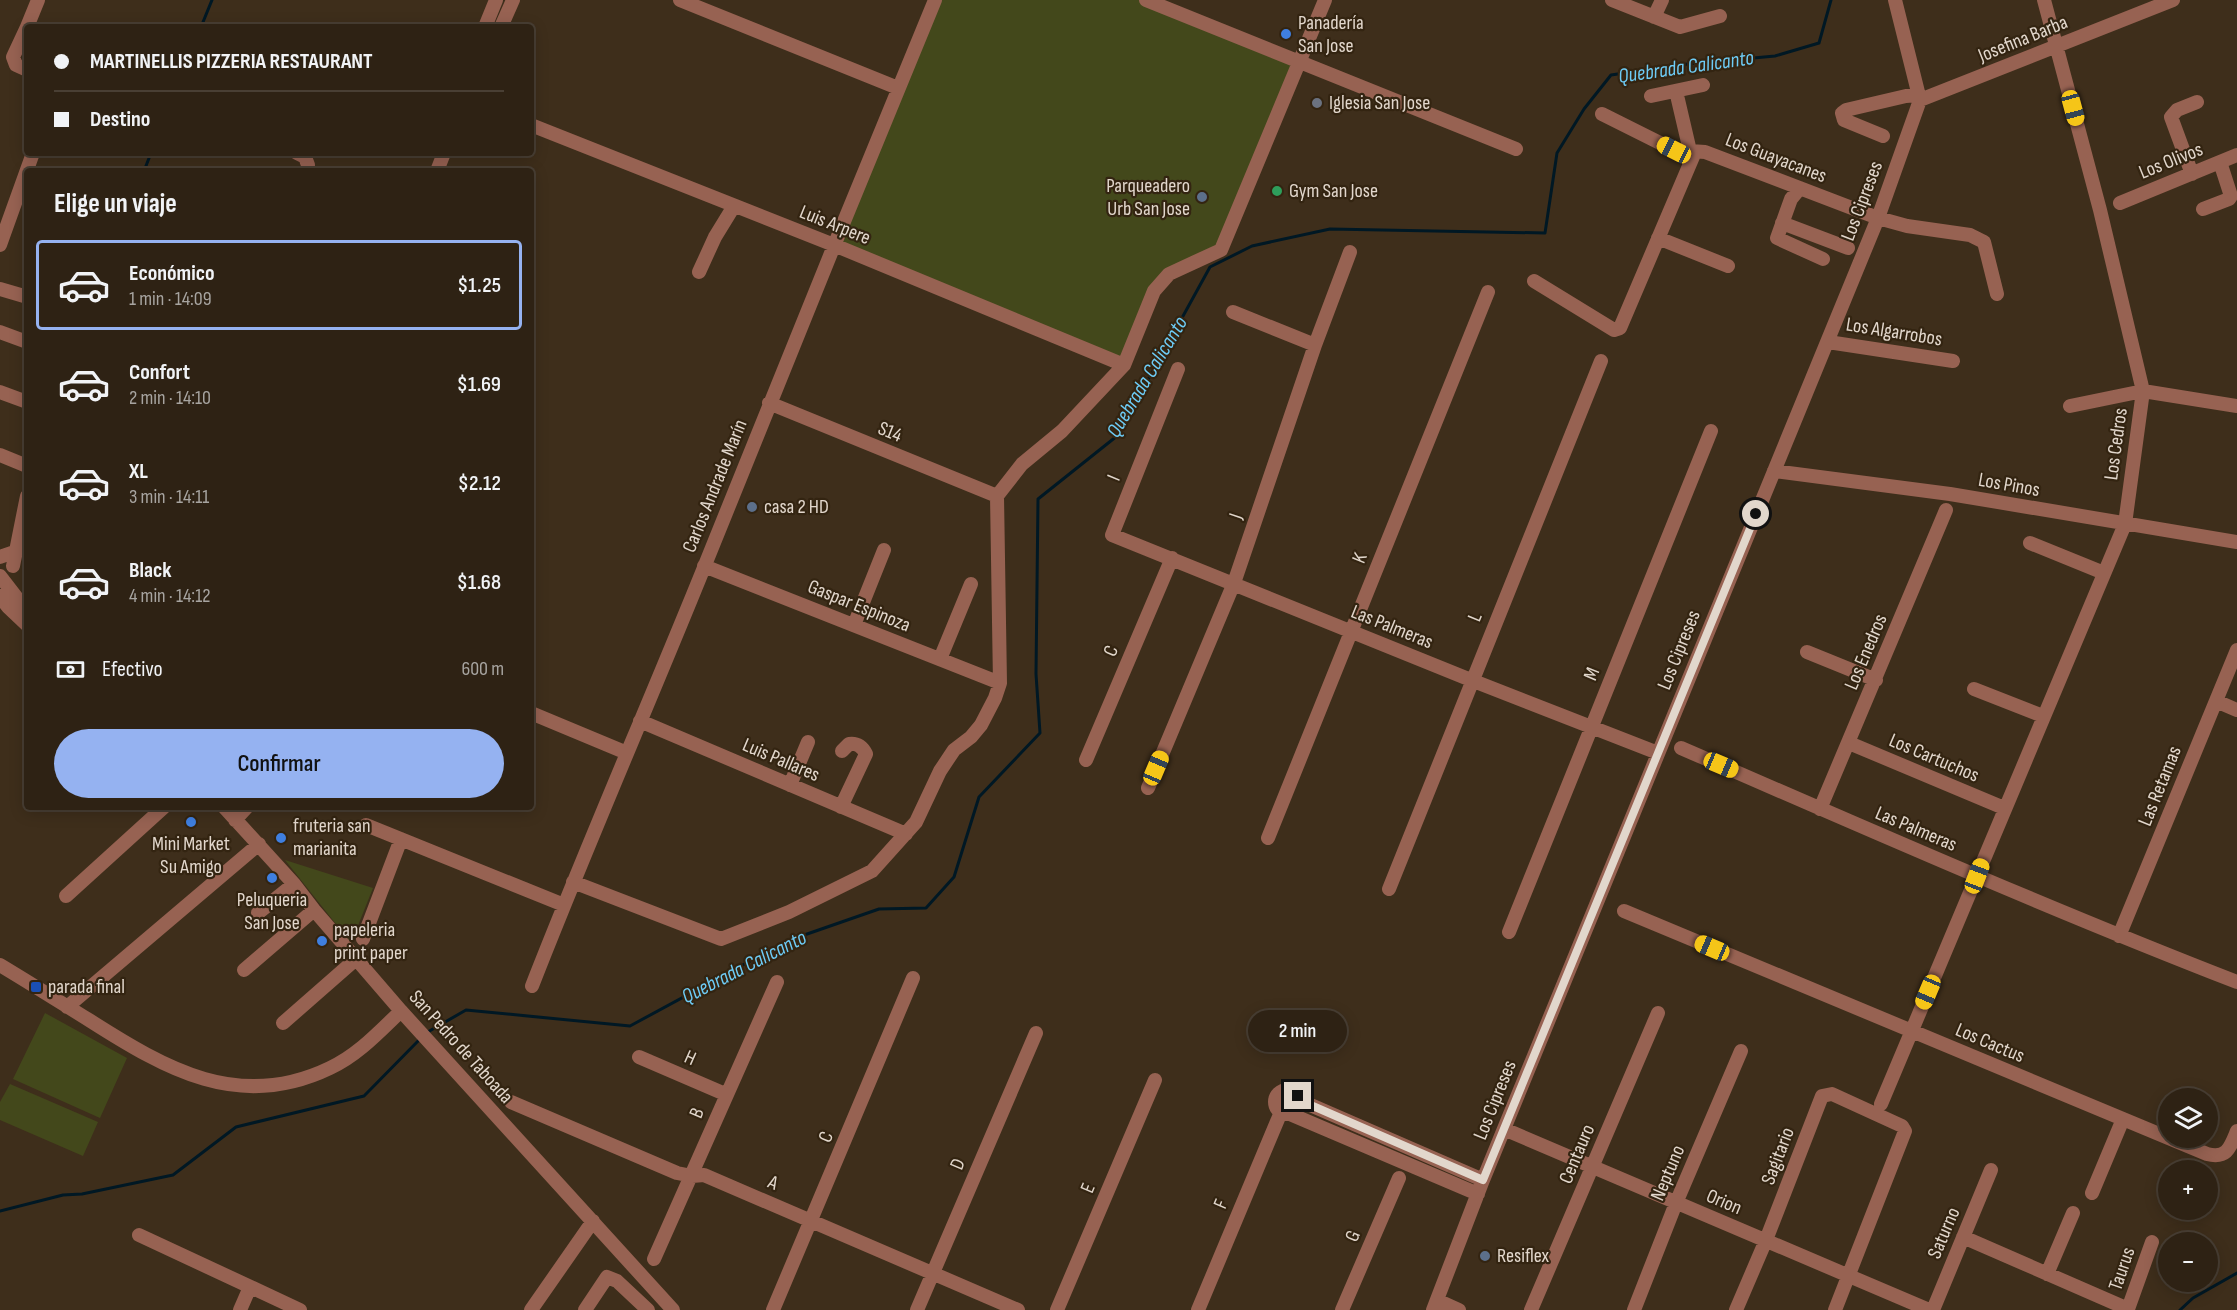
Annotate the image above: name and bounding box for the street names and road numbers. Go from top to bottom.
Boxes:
street label: Josefina Barba [1974,10,2071,68]
street label: Los Guayacanes [1722,128,1830,188]
street label: Los Olivos [2136,137,2206,185]
street label: Los Cipreses [1836,158,1888,244]
street label: Luis Arpere [796,200,874,250]
street label: Los Algarrobos [1844,313,1944,351]
street label: Los Cedros [2099,406,2133,482]
street label: Carlos Andrade Marín [677,416,753,556]
street label: S14 [874,416,906,448]
street label: Los Pinos [1976,468,2042,502]
street label: I [1102,472,1126,484]
street label: J [1224,510,1248,523]
street label: K [1347,549,1373,567]
street label: Gaspar Espinoza [804,575,914,637]
street label: Las Palmeras [1348,600,1436,654]
street label: Los Cipreses [1652,607,1706,693]
street label: L [1462,609,1488,625]
street label: Los Enedros [1839,611,1893,693]
street label: C [1098,642,1124,660]
street label: M [1579,664,1605,684]
street label: Los Cartuchos [1885,728,1983,788]
street label: Luis Pallares [739,733,823,787]
street label: Las Retamas [2133,743,2187,829]
street label: Las Palmeras [1872,801,1960,857]
street label: San Pedro de Taboada [404,985,518,1109]
street label: Los Cactus [1952,1018,2028,1068]
street label: H [680,1045,700,1071]
street label: Los Cipreses [1468,1057,1522,1143]
street label: B [684,1104,710,1122]
street label: Centauro [1554,1121,1600,1187]
street label: Sagitario [1756,1124,1800,1188]
street label: C [813,1128,839,1146]
street label: Neptuno [1646,1142,1690,1204]
street label: D [945,1155,971,1173]
street label: A [763,1170,782,1196]
street label: E [1075,1180,1101,1196]
street label: Orion [1703,1184,1745,1220]
street label: F [1208,1196,1234,1212]
street label: Saturno [1923,1204,1965,1262]
street label: G [1340,1227,1366,1245]
street label: Taurus [2103,1244,2141,1294]

